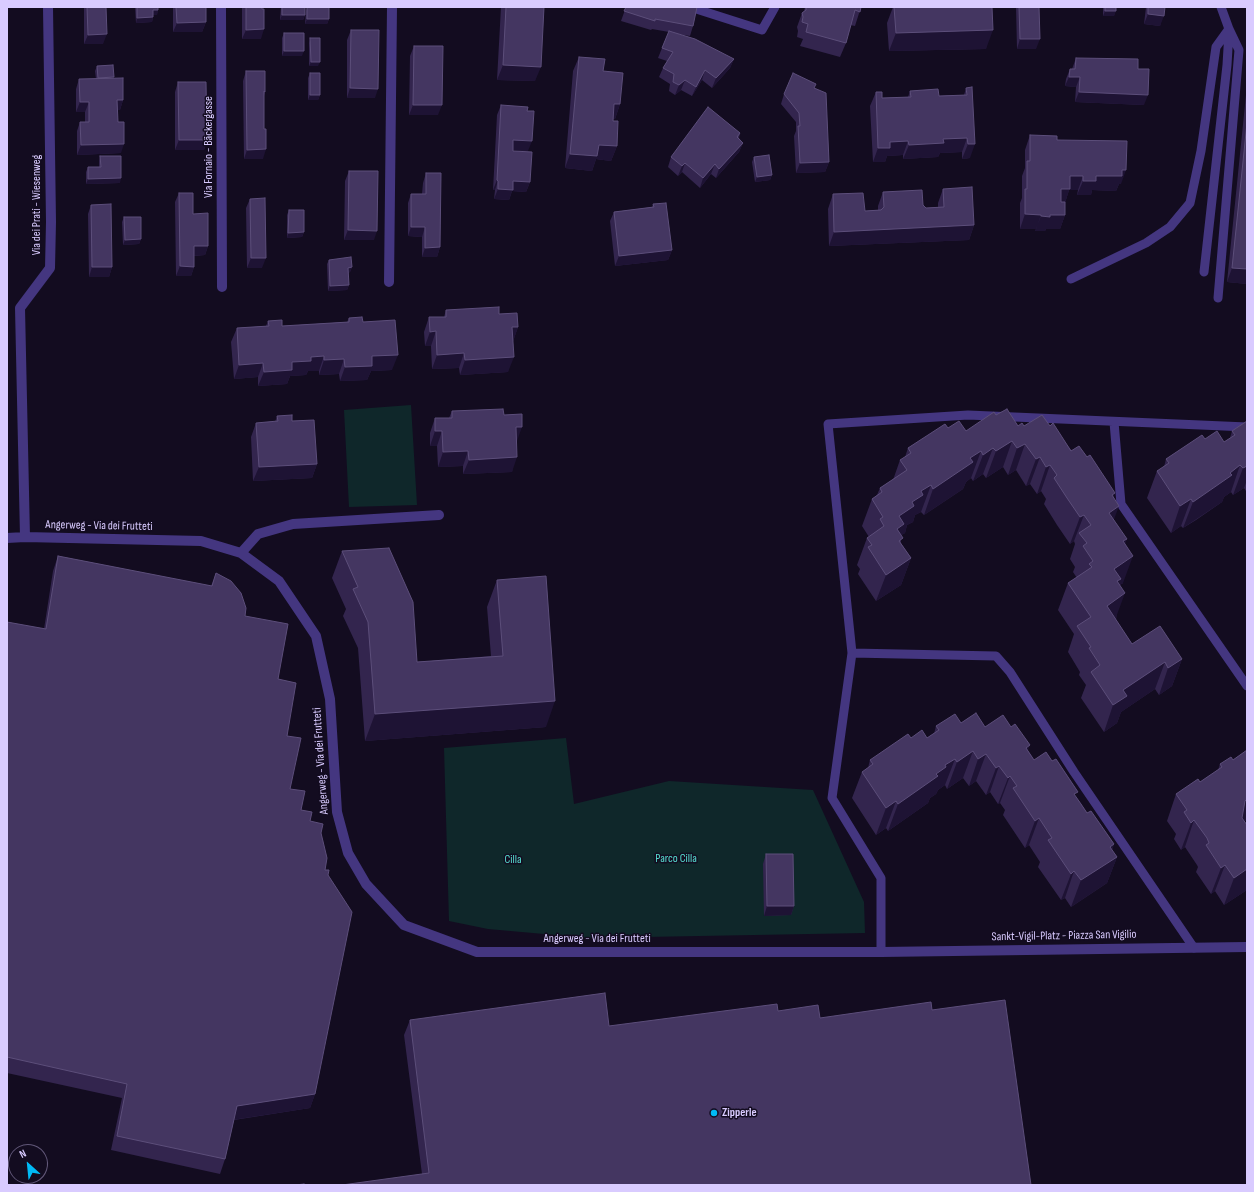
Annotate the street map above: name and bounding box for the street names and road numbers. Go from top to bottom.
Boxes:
street label: Via Fornaio - Bäckergasse [202,96,216,198]
street label: Via dei Prati - Wiesenweg [30,155,44,255]
street label: Angerweg - Via dei Frutteti [45,518,153,534]
street label: Angerweg - Via dei Frutteti [310,707,332,815]
street label: Sankt-Vigil-Platz - Piazza San Vigilio [991,928,1137,944]
street label: Angerweg - Via dei Frutteti [543,932,651,946]

